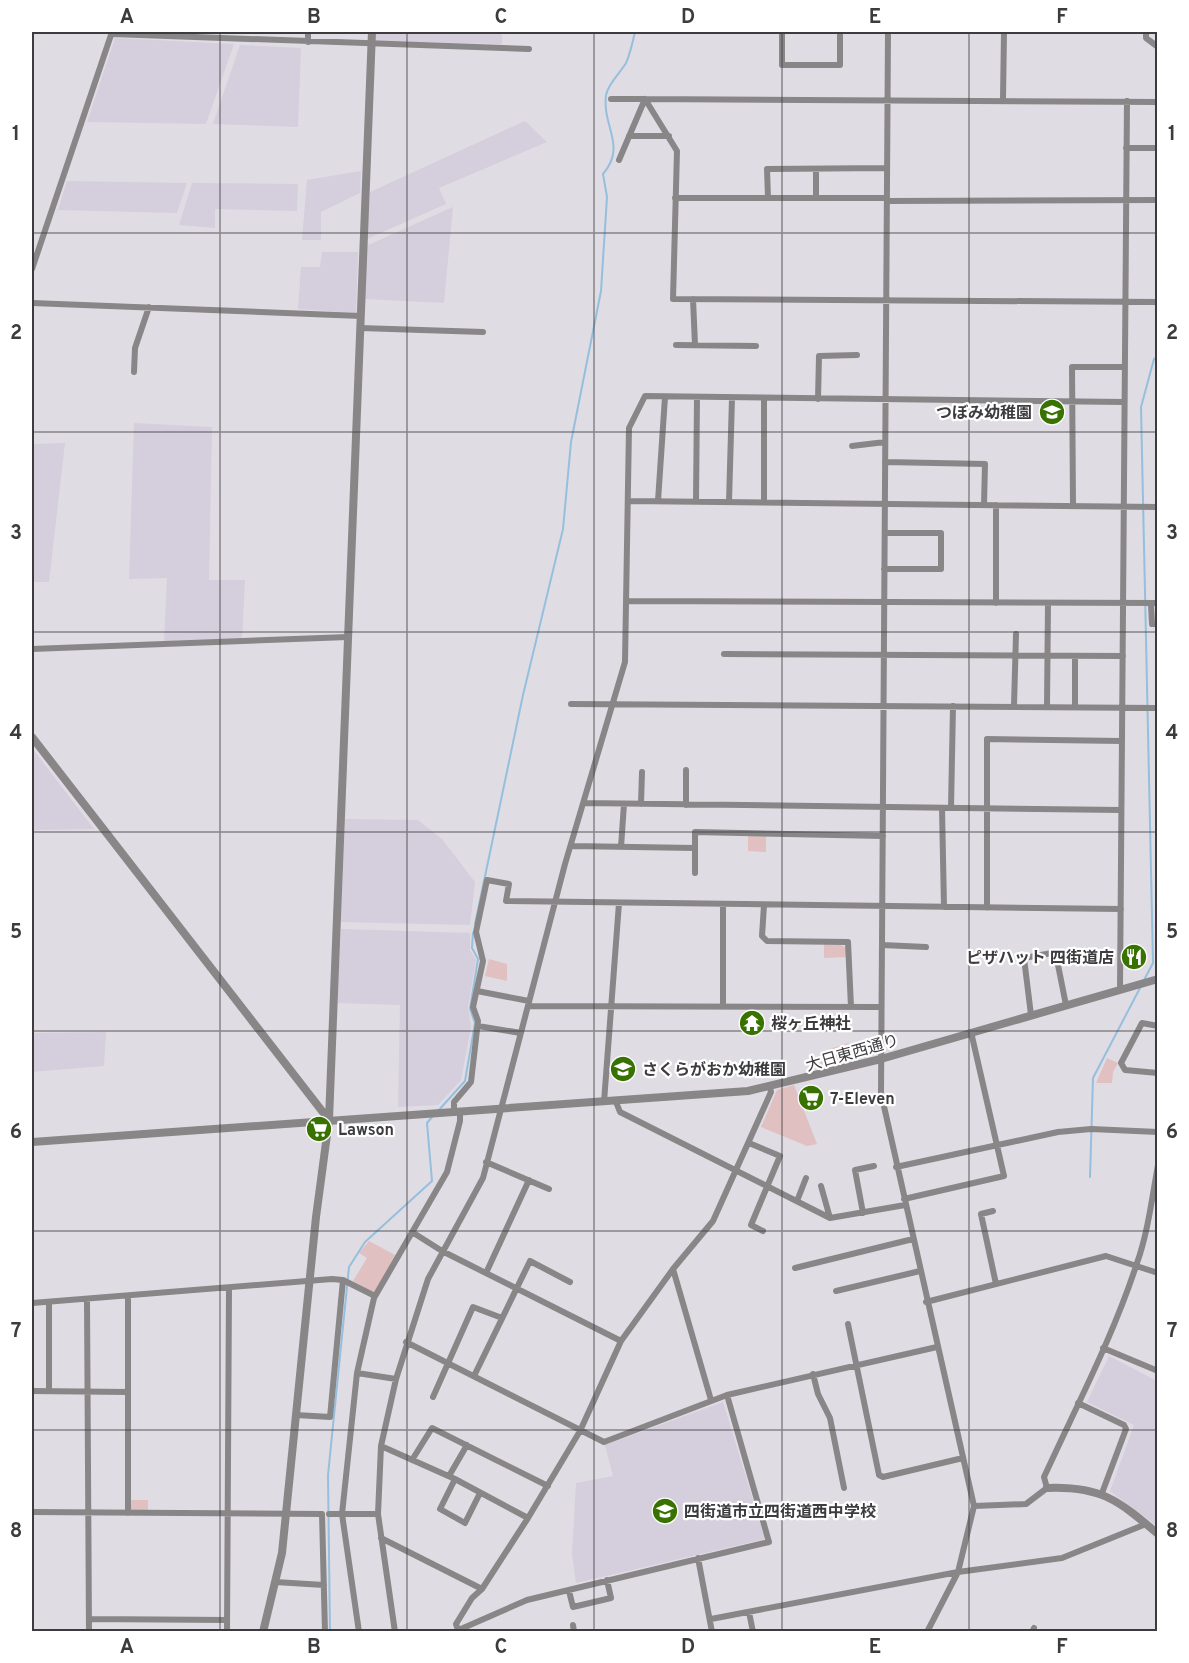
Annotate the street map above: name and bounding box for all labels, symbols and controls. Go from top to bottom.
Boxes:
text: A [120,5,134,31]
text: B [307,5,321,31]
text: C [495,5,507,31]
text: D [681,5,695,31]
text: E [869,5,881,31]
text: F [1056,5,1068,31]
text: 1 [12,122,20,148]
text: 1 [1168,122,1176,148]
text: 2 [10,321,22,347]
text: 2 [1166,321,1178,347]
school or university icon: つぼみ幼稚園 [1037,397,1067,427]
place label: つぼみ幼稚園 [936,404,1032,424]
text: 3 [10,521,22,547]
text: 3 [1166,521,1178,547]
text: 4 [10,721,22,747]
text: 4 [1166,721,1178,747]
text: 5 [10,920,22,946]
text: 5 [1166,920,1178,946]
restaurant icon: ピザハット 四街道店 [1119,942,1149,972]
place label: ピザハット 四街道店 [966,949,1114,969]
temple icon: 桜ヶ丘神社 [737,1008,767,1038]
place label: 桜ヶ丘神社 [771,1014,851,1035]
street label: 大日東西通り [804,1031,901,1077]
school or university icon: さくらがおか幼稚園 [608,1054,638,1084]
place label: さくらがおか幼稚園 [642,1061,786,1081]
supermarket icon: 7-Eleven [796,1083,826,1113]
place label: 7-Eleven [830,1090,895,1110]
supermarket icon: Lawson [304,1114,334,1144]
text: 6 [10,1120,22,1146]
text: 6 [1166,1120,1178,1146]
place label: Lawson [338,1121,394,1141]
text: 7 [11,1319,21,1345]
text: 7 [1167,1319,1177,1345]
school or university icon: 四街道市立四街道西中学校 [650,1496,680,1526]
place label: 四街道市立四街道西中学校 [684,1503,876,1523]
text: 8 [10,1519,22,1545]
text: 8 [1166,1519,1178,1545]
text: A [120,1635,134,1661]
text: B [307,1635,321,1661]
text: C [495,1635,507,1661]
text: D [681,1635,695,1661]
text: E [869,1635,881,1661]
text: F [1056,1635,1068,1661]

